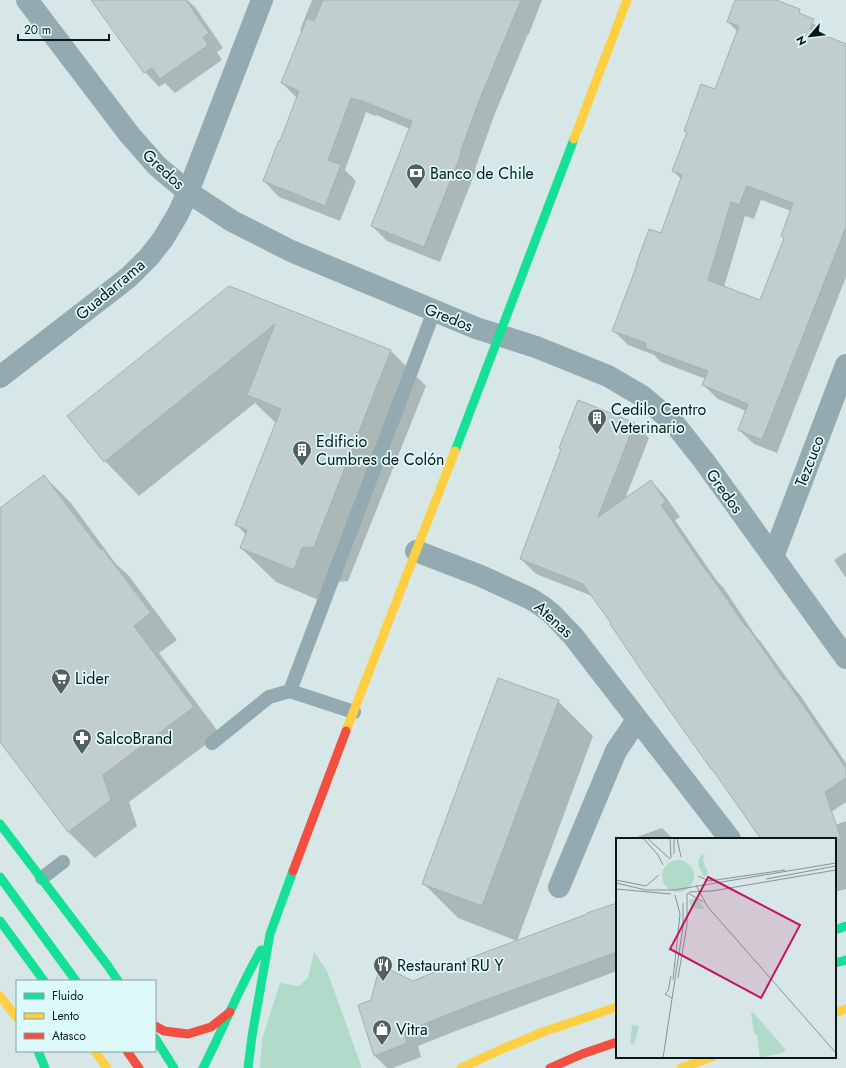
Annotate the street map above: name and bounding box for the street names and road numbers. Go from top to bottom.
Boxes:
street label: Gredos [137,144,190,195]
street label: Guadarrama [71,254,150,325]
street label: Gredos [421,297,476,338]
street label: Tezcuco [789,432,830,490]
street label: Gredos [701,464,749,518]
street label: Atenas [529,596,578,643]

